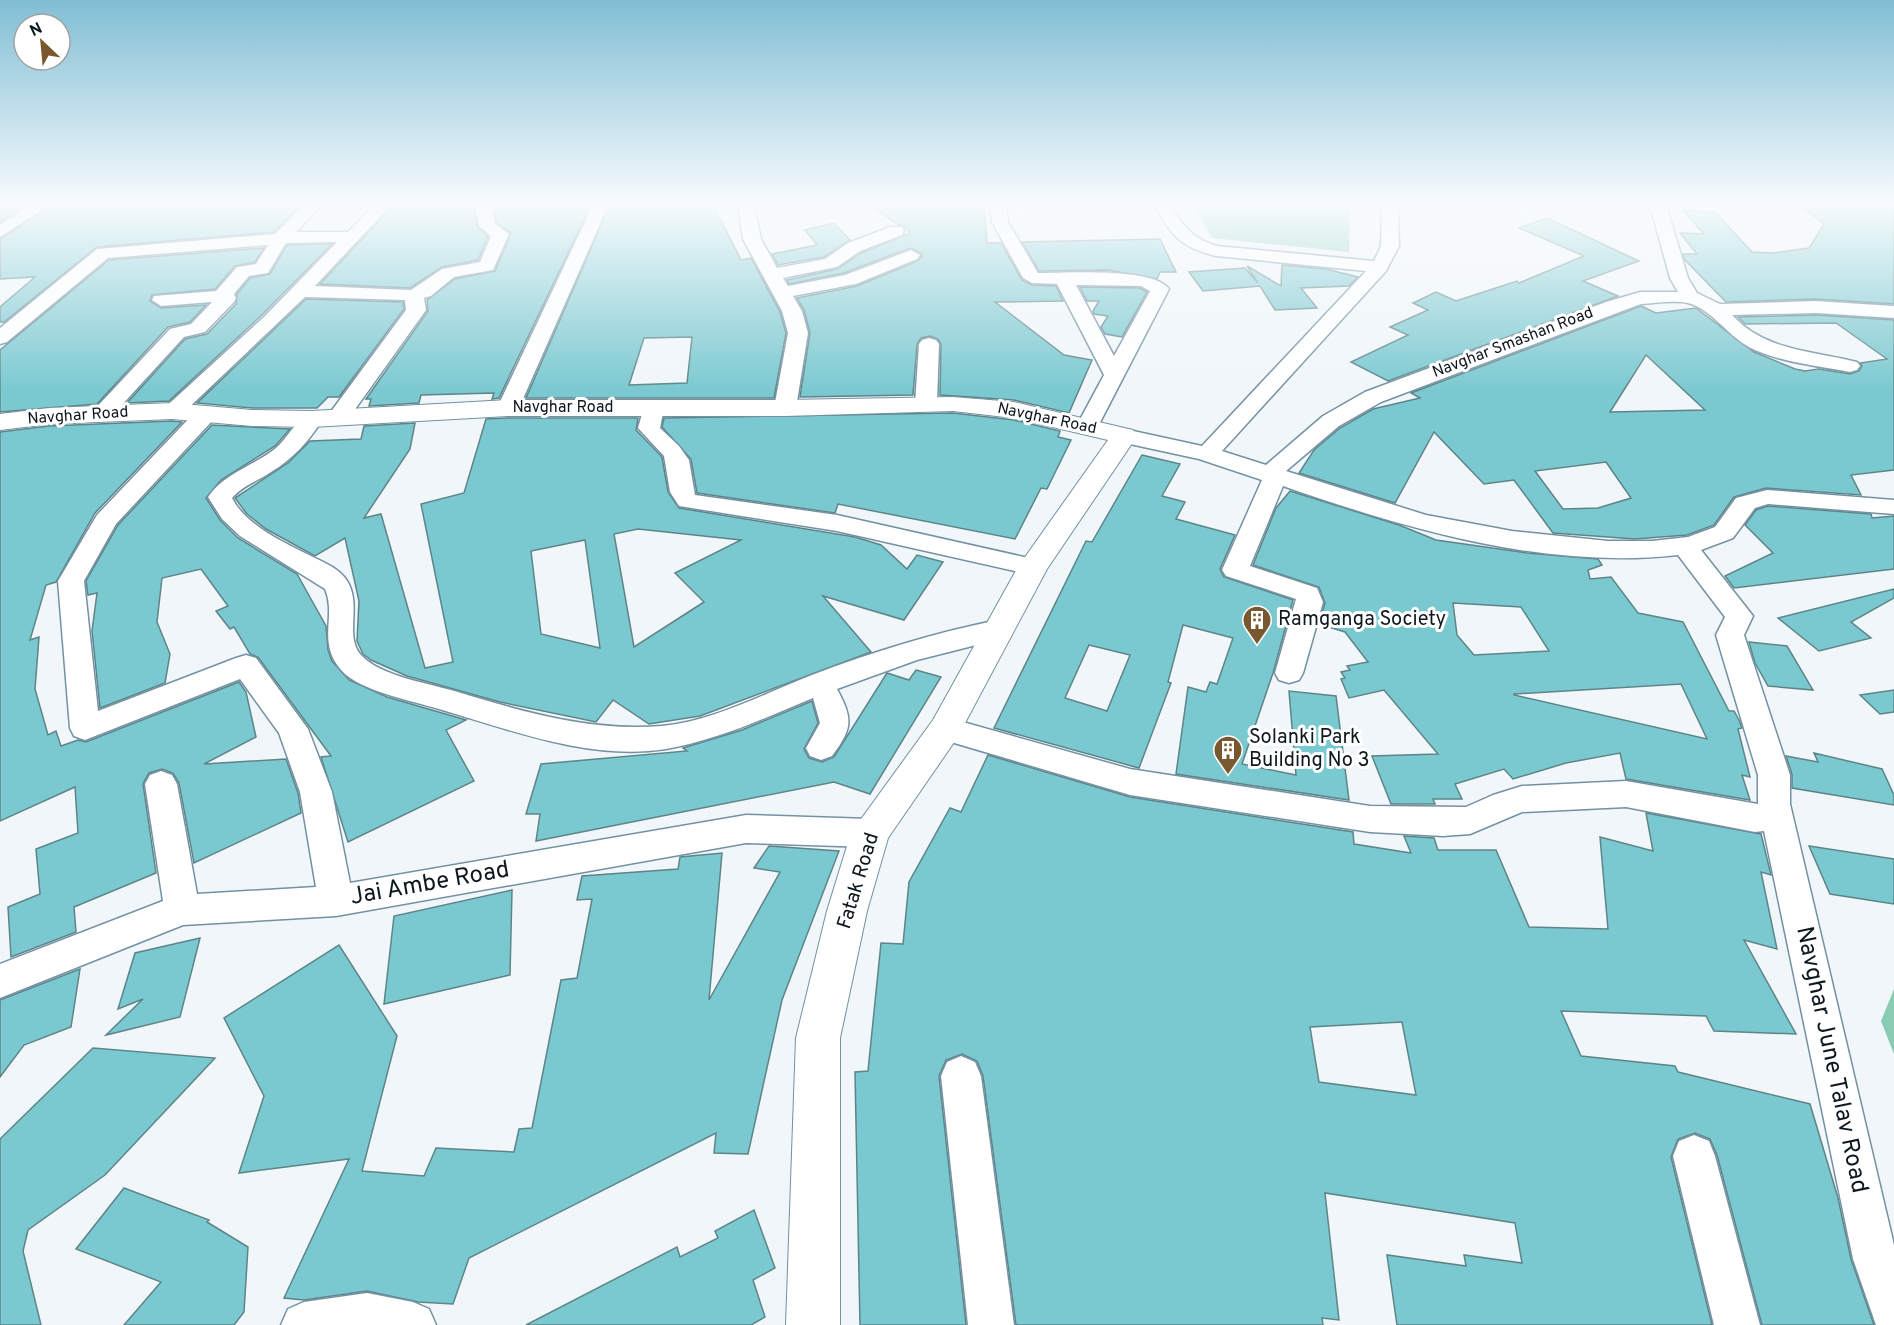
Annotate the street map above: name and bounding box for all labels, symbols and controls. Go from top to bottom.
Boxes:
north arrow [12,12,72,72]
text: N [27,19,46,42]
street label: Navghar Smashan Road [1430,303,1596,383]
street label: Navghar Road [512,398,614,418]
street label: Navghar Road [995,399,1099,439]
street label: Navghar Road [27,402,129,430]
building icon: Ramganga Society [1241,604,1273,646]
place label: Ramganga Society [1278,607,1446,633]
place label: Solanki Park Building No 3 [1249,725,1370,774]
building icon: Solanki Park Building No 3 [1212,734,1244,776]
street label: Fatak Road [832,830,886,932]
street label: Jai Ambe Road [348,855,512,913]
street label: Navghar June Talav Road [1788,924,1874,1196]

